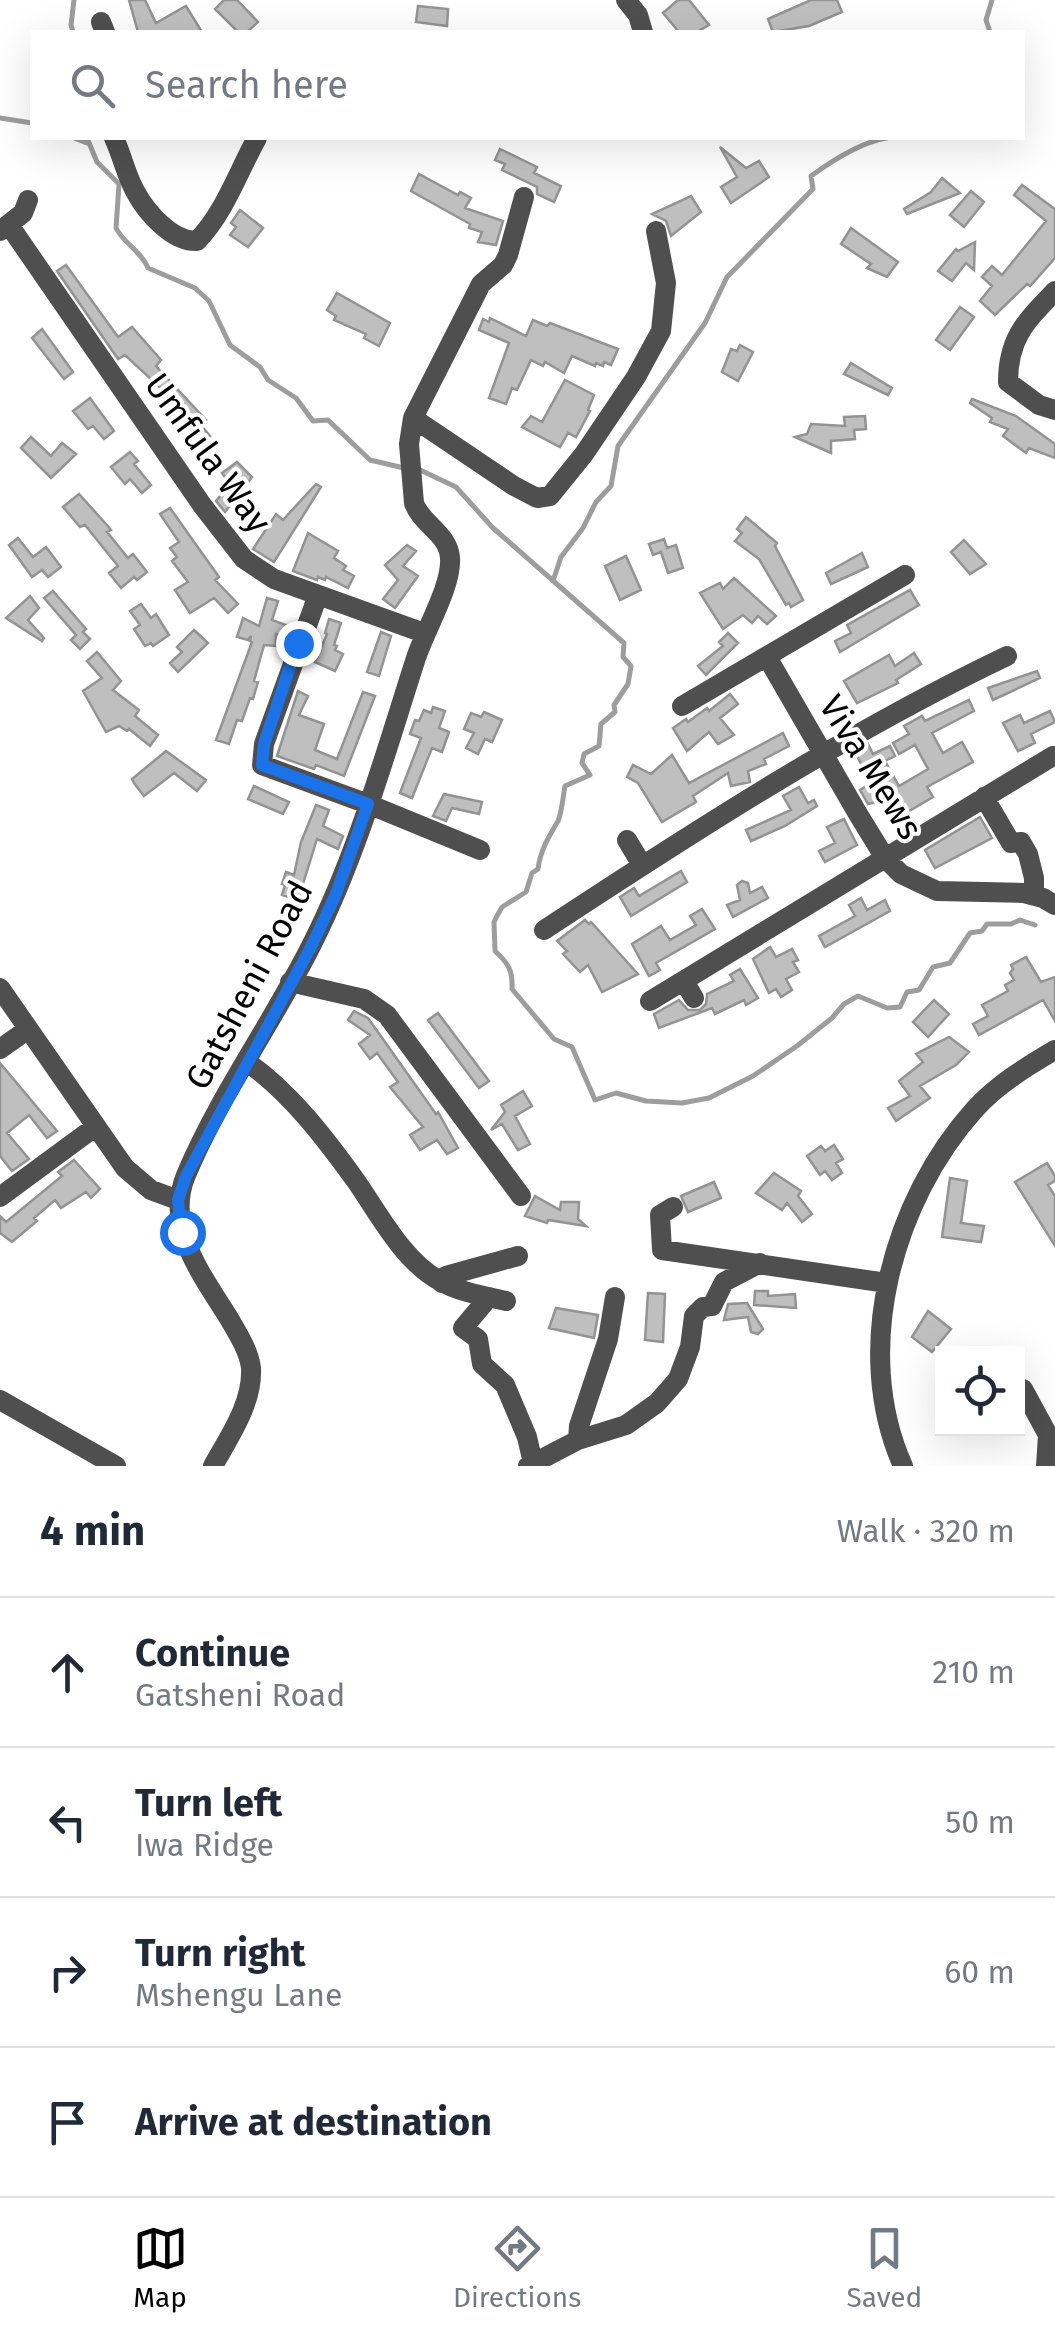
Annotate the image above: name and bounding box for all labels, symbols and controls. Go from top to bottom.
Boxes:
search box [30,30,1025,140]
icon: search [65,58,120,113]
text: Search here [145,62,348,108]
street label: Umfula Way [136,365,280,541]
route end [276,621,322,667]
street label: Viva Mews [810,687,932,847]
street label: Gatsheni Road [176,874,322,1096]
route start [160,1210,206,1256]
map controls [935,1346,1025,1436]
button: locate [935,1346,1025,1436]
text: 4 min [40,1506,145,1556]
text: Walk · 320 m [837,1512,1015,1550]
text: Continue [135,1630,290,1676]
icon: ahead [40,1645,95,1700]
text: 210 m [932,1653,1015,1691]
text: Gatsheni Road [135,1676,345,1714]
text: Turn left [135,1780,282,1826]
icon: left [40,1795,95,1850]
text: 50 m [945,1803,1015,1841]
text: Iwa Ridge [135,1826,274,1864]
text: Turn right [135,1930,305,1976]
icon: right [40,1945,95,2000]
text: 60 m [944,1953,1015,1991]
text: Mshengu Lane [135,1976,342,2014]
icon: arrive [40,2095,95,2150]
text: Arrive at destination [135,2099,492,2145]
tab: Map [133,2221,188,2314]
tab: Directions [453,2221,581,2314]
tab: Saved [847,2221,922,2314]

